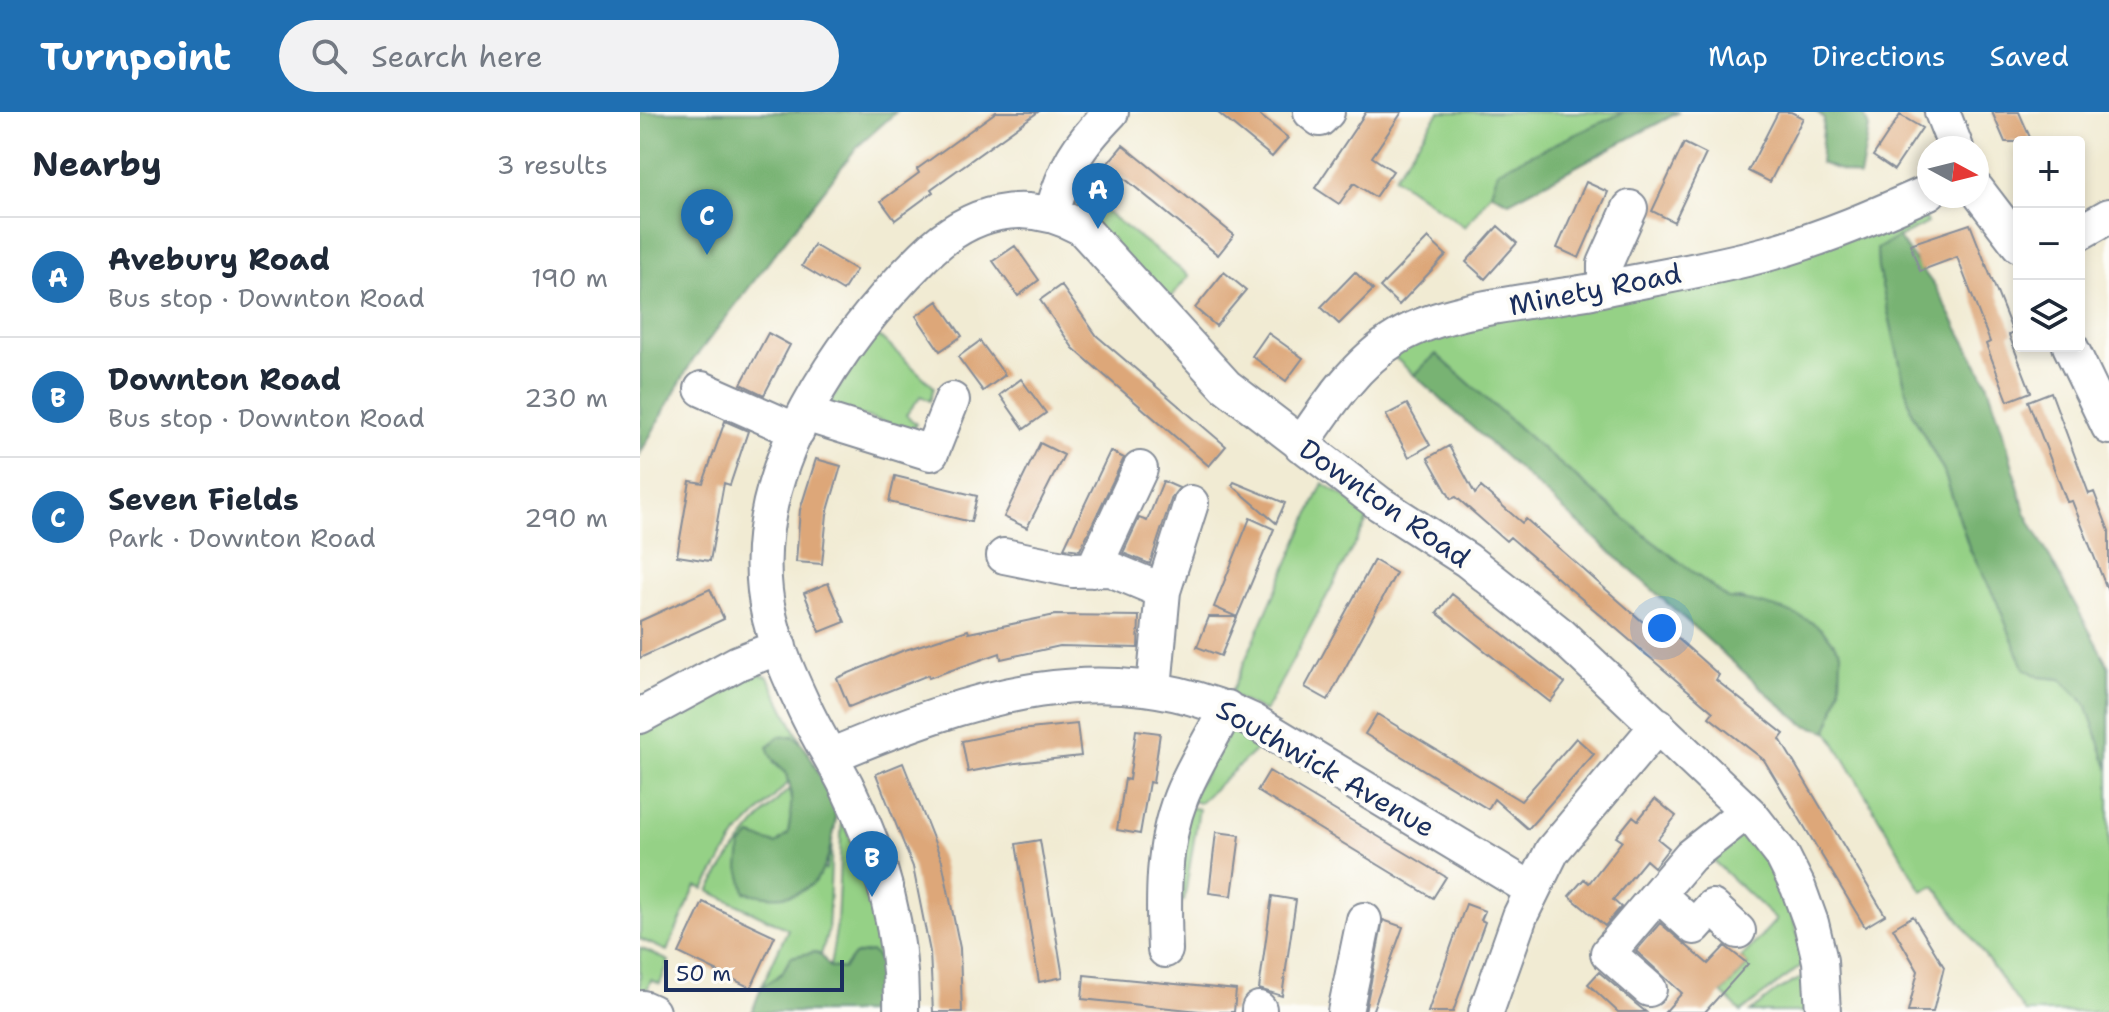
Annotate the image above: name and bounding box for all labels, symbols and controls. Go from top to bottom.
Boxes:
search box [279,20,839,92]
text: Turnpoint [40,31,231,82]
icon: search [307,34,351,78]
text: Search here [371,36,543,77]
text: Map [1708,37,1768,75]
text: Directions [1812,37,1946,75]
text: Saved [1990,37,2069,75]
north arrow [1917,136,1989,208]
map controls [2013,136,2085,352]
button: + [2013,136,2085,208]
text: Nearby [32,141,162,187]
text: 3 results [496,147,608,182]
pin: A [1072,163,1124,229]
pin: C [681,189,733,255]
button: − [2013,208,2085,280]
text: Avebury Road [108,239,330,280]
street label: Minety Road [1506,254,1684,324]
text: A [48,260,68,295]
text: 190 m [531,260,608,295]
text: Bus stop · Downton Road [108,280,425,315]
button: layers [2013,280,2085,352]
text: Downton Road [108,359,341,400]
text: B [50,380,66,415]
text: 230 m [524,380,608,415]
text: Bus stop · Downton Road [108,400,425,435]
street label: Downton Road [1292,430,1478,576]
text: Seven Fields [108,479,299,520]
text: C [50,500,66,535]
text: 290 m [524,500,608,535]
text: Park · Downton Road [108,520,376,555]
your location [1642,608,1682,648]
street label: Southwick Avenue [1210,690,1442,846]
pin: B [846,831,898,897]
scale bar [664,956,844,992]
text: 50 m [676,959,731,988]

